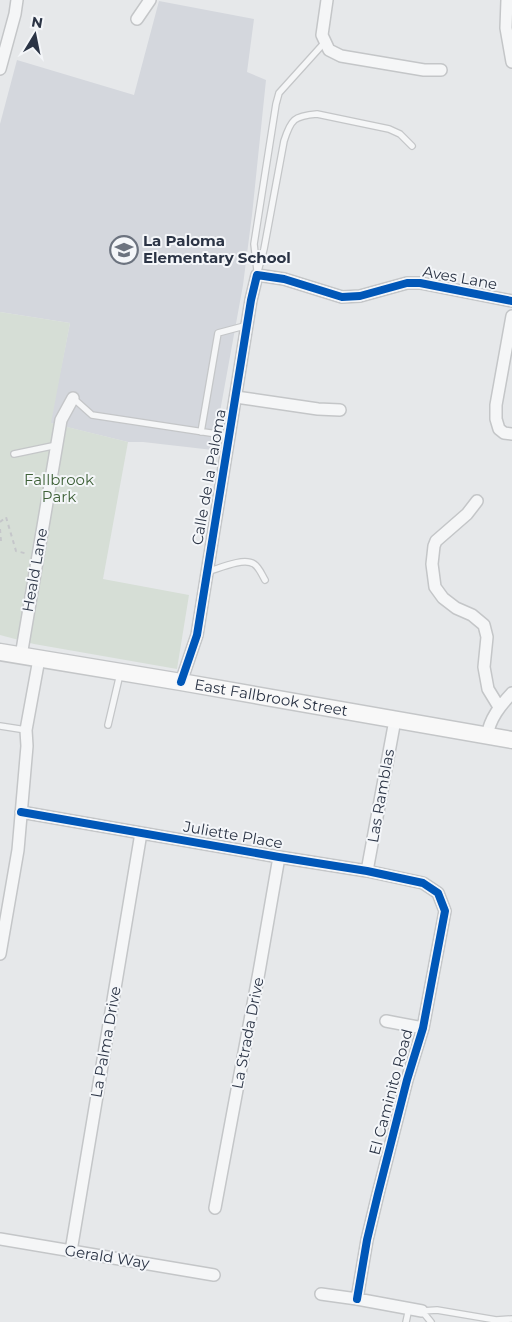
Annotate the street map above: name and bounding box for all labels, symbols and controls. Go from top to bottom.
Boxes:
north arrow [10,10,60,60]
text: N [30,12,44,32]
place label: La Paloma Elementary School [143,231,291,267]
school or university icon: La Paloma Elementary School [109,235,139,265]
street label: Aves Lane [421,262,499,293]
street label: Calle de la Paloma [187,407,230,547]
park label: Fallbrook Park [24,470,94,506]
street label: Heald Lane [18,526,51,613]
street label: East Fallbrook Street [193,675,349,720]
street label: Las Ramblas [363,748,398,844]
street label: Juliette Place [181,816,284,853]
street label: La Strada Drive [227,975,268,1090]
street label: La Palma Drive [86,985,125,1099]
street label: El Caminito Road [365,1027,416,1157]
street label: Gerald Way [63,1240,152,1273]

